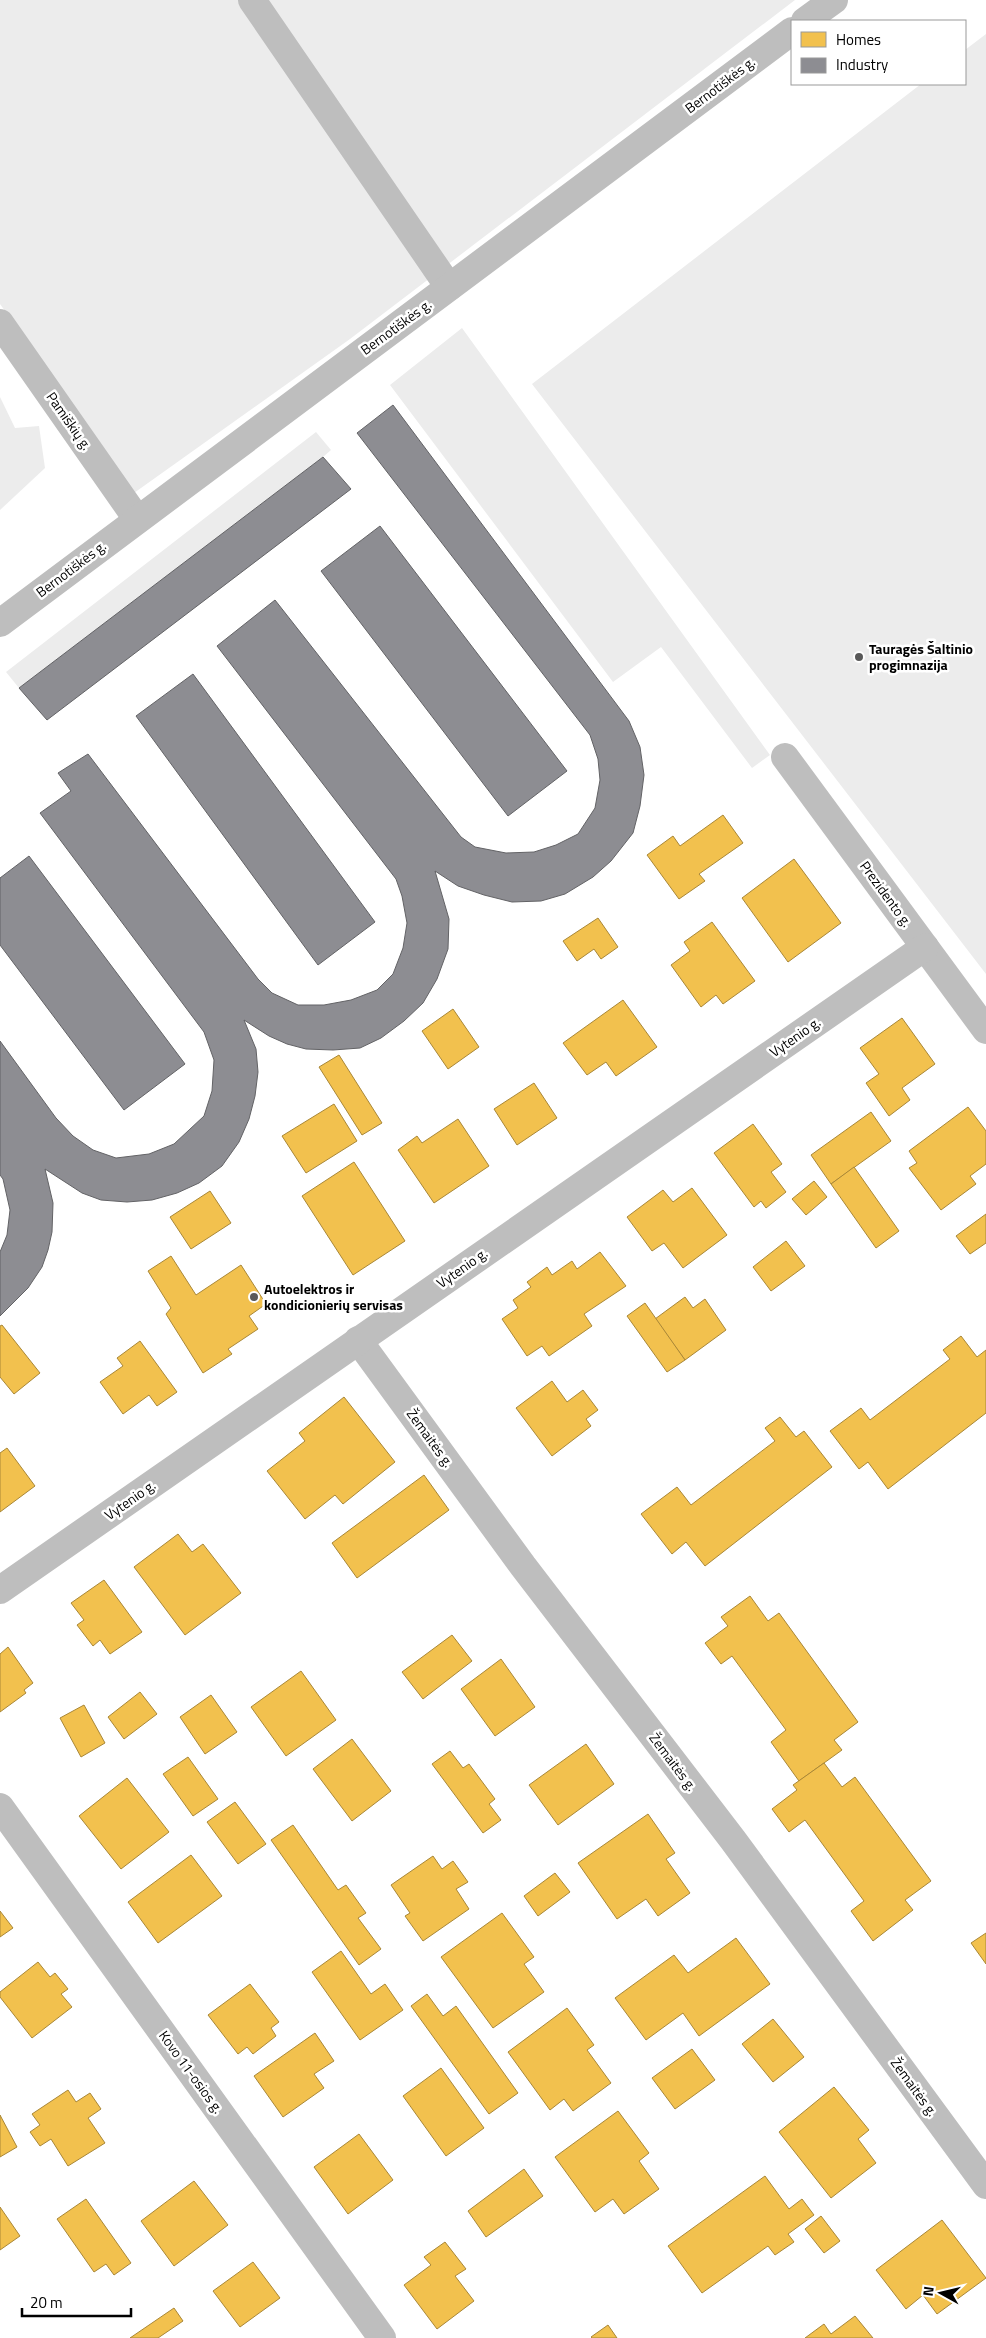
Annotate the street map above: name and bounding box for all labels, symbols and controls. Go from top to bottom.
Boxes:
legend [791,20,966,85]
text: Homes [836,28,881,51]
street label: Bernotiškės g. [680,51,759,118]
text: Industry [836,53,888,76]
street label: Bernotiškės g. [356,294,436,360]
street label: Pamiškių g. [42,387,97,454]
street label: Bernotiškės g. [31,535,110,602]
place label: Tauragės Šaltinio progimnazija [869,638,973,675]
marker: Tauragės Šaltinio progimnazija [853,651,865,663]
street label: Prezidento g. [855,856,918,931]
street label: Vytenio g. [765,1011,825,1062]
street label: Vytenio g. [432,1242,492,1293]
place label: Autoelektros ir kondicionierių servisas [264,1278,403,1315]
marker: Autoelektros ir kondicionierių servisas [248,1291,260,1303]
street label: Žemaitės g. [402,1404,459,1471]
street label: Vytenio g. [100,1474,160,1525]
street label: Žemaitės g. [645,1728,702,1795]
street label: Kovo 11-osios g. [154,2026,229,2118]
street label: Žemaitės g. [886,2053,943,2120]
north arrow [916,2268,966,2318]
text: N [917,2285,939,2297]
scale bar [22,2286,131,2318]
text: 20 m [30,2291,63,2314]

